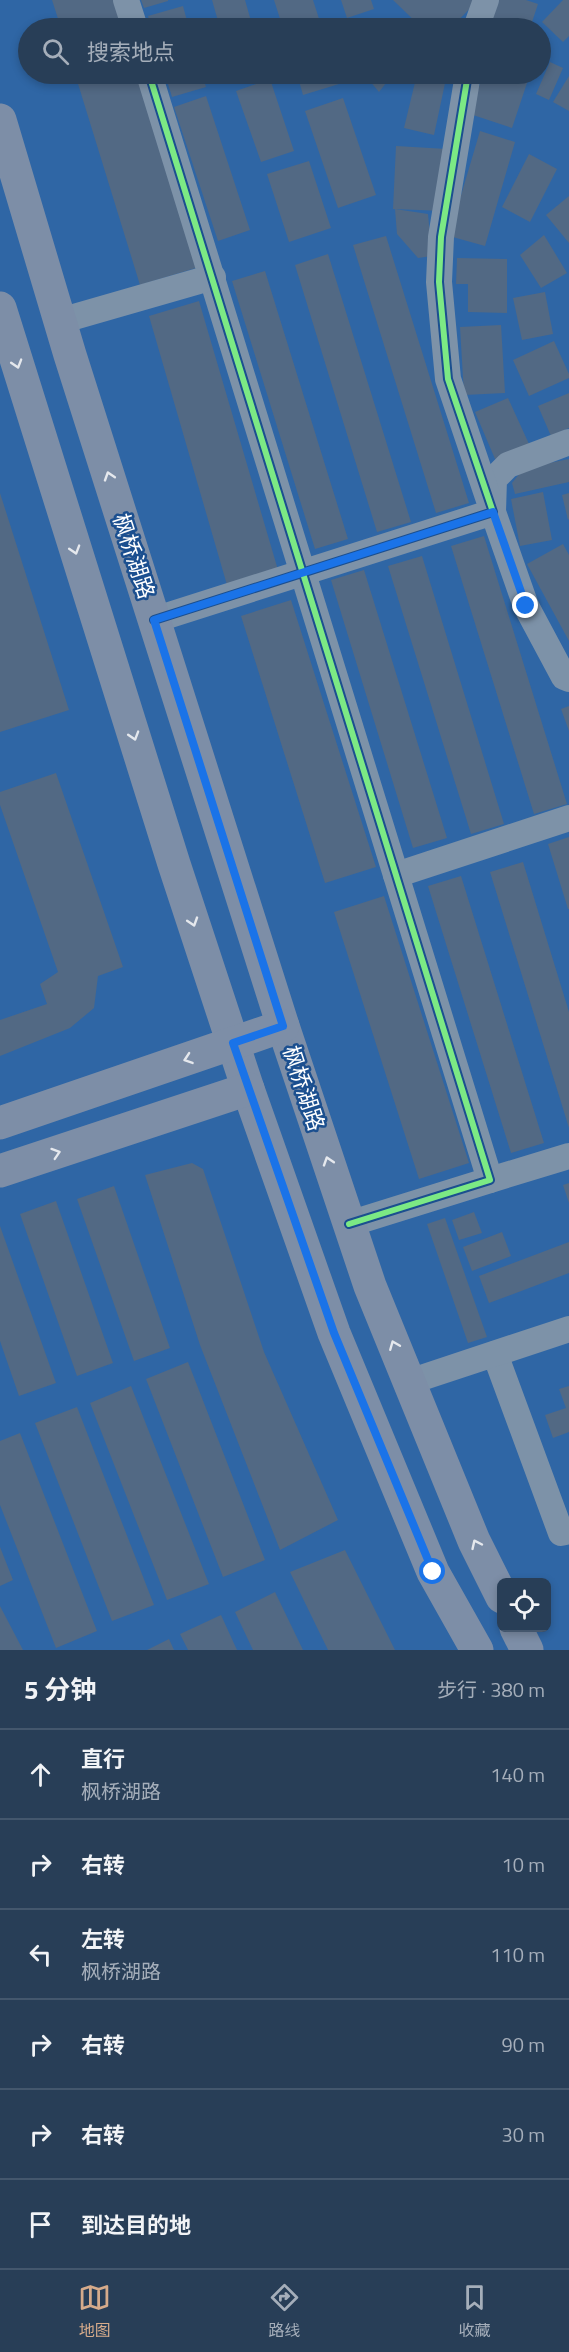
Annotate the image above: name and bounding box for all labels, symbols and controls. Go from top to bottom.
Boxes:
search box [18,18,551,84]
icon: search [39,35,72,68]
text: 搜索地点 [87,35,175,69]
one-way arrow [10,358,22,369]
one-way arrow [103,471,116,482]
street label: 枫桥湖路 [104,509,164,603]
one-way arrow [68,544,80,555]
route end [512,592,538,618]
one-way arrow [127,730,139,741]
one-way arrow [186,916,198,927]
street label: 枫桥湖路 [274,1041,334,1135]
one-way arrow [183,1051,194,1064]
one-way arrow [50,1148,60,1160]
one-way arrow [323,1156,336,1167]
one-way arrow [389,1340,401,1351]
one-way arrow [472,1540,484,1551]
route start [419,1558,445,1584]
map controls [497,1578,551,1632]
button: locate [497,1578,551,1632]
text: 5 分钟 [24,1670,96,1709]
text: 步行 · 380 m [437,1674,545,1705]
text: 直行 [81,1742,125,1776]
icon: ahead [24,1758,57,1791]
text: 140 m [490,1759,545,1790]
text: 枫桥湖路 [81,1776,161,1807]
icon: right [24,1848,57,1881]
text: 右转 [81,1848,125,1882]
text: 10 m [501,1849,545,1880]
text: 左转 [81,1922,125,1956]
icon: left [24,1938,57,1971]
text: 110 m [490,1939,545,1970]
text: 枫桥湖路 [81,1956,161,1987]
icon: right [24,2028,57,2061]
text: 右转 [81,2028,125,2062]
text: 90 m [501,2029,545,2060]
icon: right [24,2118,57,2151]
text: 右转 [81,2118,125,2152]
text: 30 m [501,2119,545,2150]
icon: arrive [24,2208,57,2241]
text: 到达目的地 [81,2208,191,2242]
tab: 地图 [78,2281,111,2342]
tab: 路线 [268,2281,301,2342]
tab: 收藏 [458,2281,491,2342]

